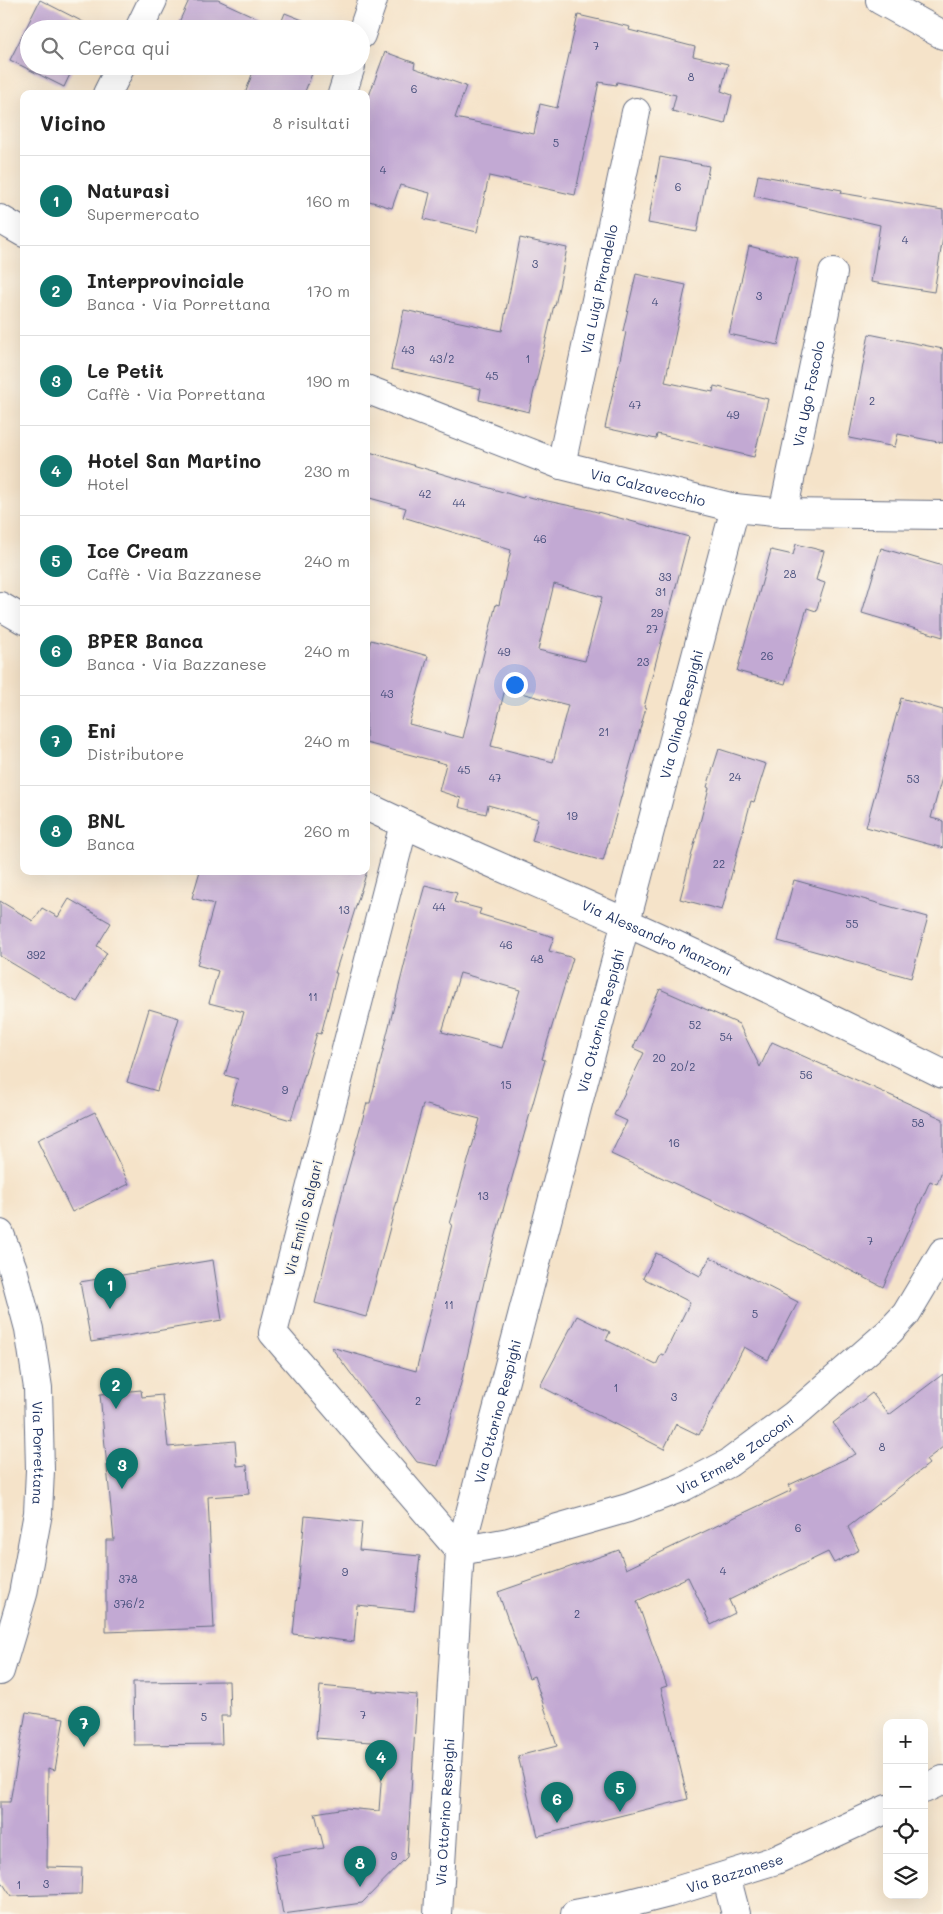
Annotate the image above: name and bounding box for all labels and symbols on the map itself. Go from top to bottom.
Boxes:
house number: 7 [593,38,599,53]
house number: 8 [688,69,695,84]
house number: 6 [411,81,417,96]
house number: 5 [553,135,559,150]
house number: 4 [380,162,387,177]
house number: 6 [675,179,681,194]
street label: Via Luigi Pirandello [575,222,621,356]
house number: 4 [902,232,909,247]
house number: 3 [532,256,539,271]
house number: 3 [756,288,763,303]
house number: 4 [652,294,659,309]
street label: Via Ugo Foscolo [788,339,828,448]
house number: 43 [402,342,415,357]
house number: 43/2 [430,351,454,366]
house number: 1 [526,351,530,366]
house number: 45 [486,368,498,383]
house number: 2 [869,393,875,408]
house number: 47 [629,397,641,412]
house number: 49 [727,407,740,422]
street label: Via Calzavecchio [588,463,708,510]
house number: 42 [419,486,431,501]
house number: 44 [453,495,466,510]
house number: 46 [533,531,547,546]
house number: 28 [784,566,797,581]
house number: 33 [659,569,672,584]
house number: 31 [655,584,667,599]
house number: 29 [651,605,664,620]
house number: 27 [646,621,658,636]
house number: 49 [498,644,511,659]
street label: Via Olindo Respighi [655,648,707,781]
house number: 26 [761,648,773,663]
house number: 23 [637,654,650,669]
your location [502,672,528,698]
house number: 43 [381,686,394,701]
house number: 21 [598,724,610,739]
house number: 45 [458,762,470,777]
house number: 24 [729,769,742,784]
house number: 47 [489,770,501,785]
house number: 53 [907,771,920,786]
house number: 19 [566,808,578,823]
house number: 22 [713,856,725,871]
street label: Via Alessandro Manzoni [579,894,735,979]
house number: 44 [433,899,446,914]
house number: 13 [338,902,350,917]
house number: 55 [846,916,858,931]
house number: 46 [499,937,513,952]
house number: 392 [26,947,46,962]
street label: Via Ottorino Respighi [572,947,628,1095]
house number: 48 [530,951,544,966]
house number: 11 [308,989,318,1004]
house number: 52 [689,1017,701,1032]
house number: 54 [720,1029,733,1044]
house number: 20 [653,1050,666,1065]
house number: 20/2 [671,1059,695,1074]
house number: 56 [799,1067,813,1082]
house number: 15 [500,1077,512,1092]
house number: 9 [282,1082,289,1097]
house number: 58 [911,1115,925,1130]
house number: 16 [668,1135,680,1150]
street label: Via Emilio Salgari [279,1158,327,1278]
house number: 13 [477,1188,489,1203]
house number: 7 [867,1233,873,1248]
pin: 1 [94,1268,126,1309]
house number: 11 [444,1297,454,1312]
house number: 5 [752,1306,758,1321]
street label: Via Ottorino Respighi [469,1338,525,1485]
pin: 2 [100,1368,132,1409]
house number: 1 [614,1380,618,1395]
house number: 3 [671,1389,678,1404]
house number: 2 [415,1393,421,1408]
street label: Via Porrettana [29,1401,50,1505]
street label: Via Ermete Zacconi [674,1409,797,1498]
house number: 8 [879,1439,886,1454]
pin: 3 [106,1448,138,1489]
house number: 6 [795,1520,801,1535]
house number: 4 [720,1563,727,1578]
house number: 9 [342,1564,349,1579]
house number: 378 [118,1571,138,1586]
house number: 376/2 [113,1596,145,1611]
house number: 2 [574,1606,580,1621]
pin: 7 [68,1706,100,1747]
house number: 7 [360,1707,366,1722]
house number: 5 [201,1709,207,1724]
street label: Via Ottorino Respighi [430,1738,458,1887]
pin: 4 [365,1740,397,1781]
pin: 5 [604,1771,636,1812]
pin: 6 [541,1782,573,1823]
pin: 8 [344,1846,376,1887]
house number: 9 [391,1848,398,1863]
street label: Via Bazzanese [684,1849,786,1897]
house number: 3 [43,1876,50,1891]
house number: 1 [17,1877,21,1892]

